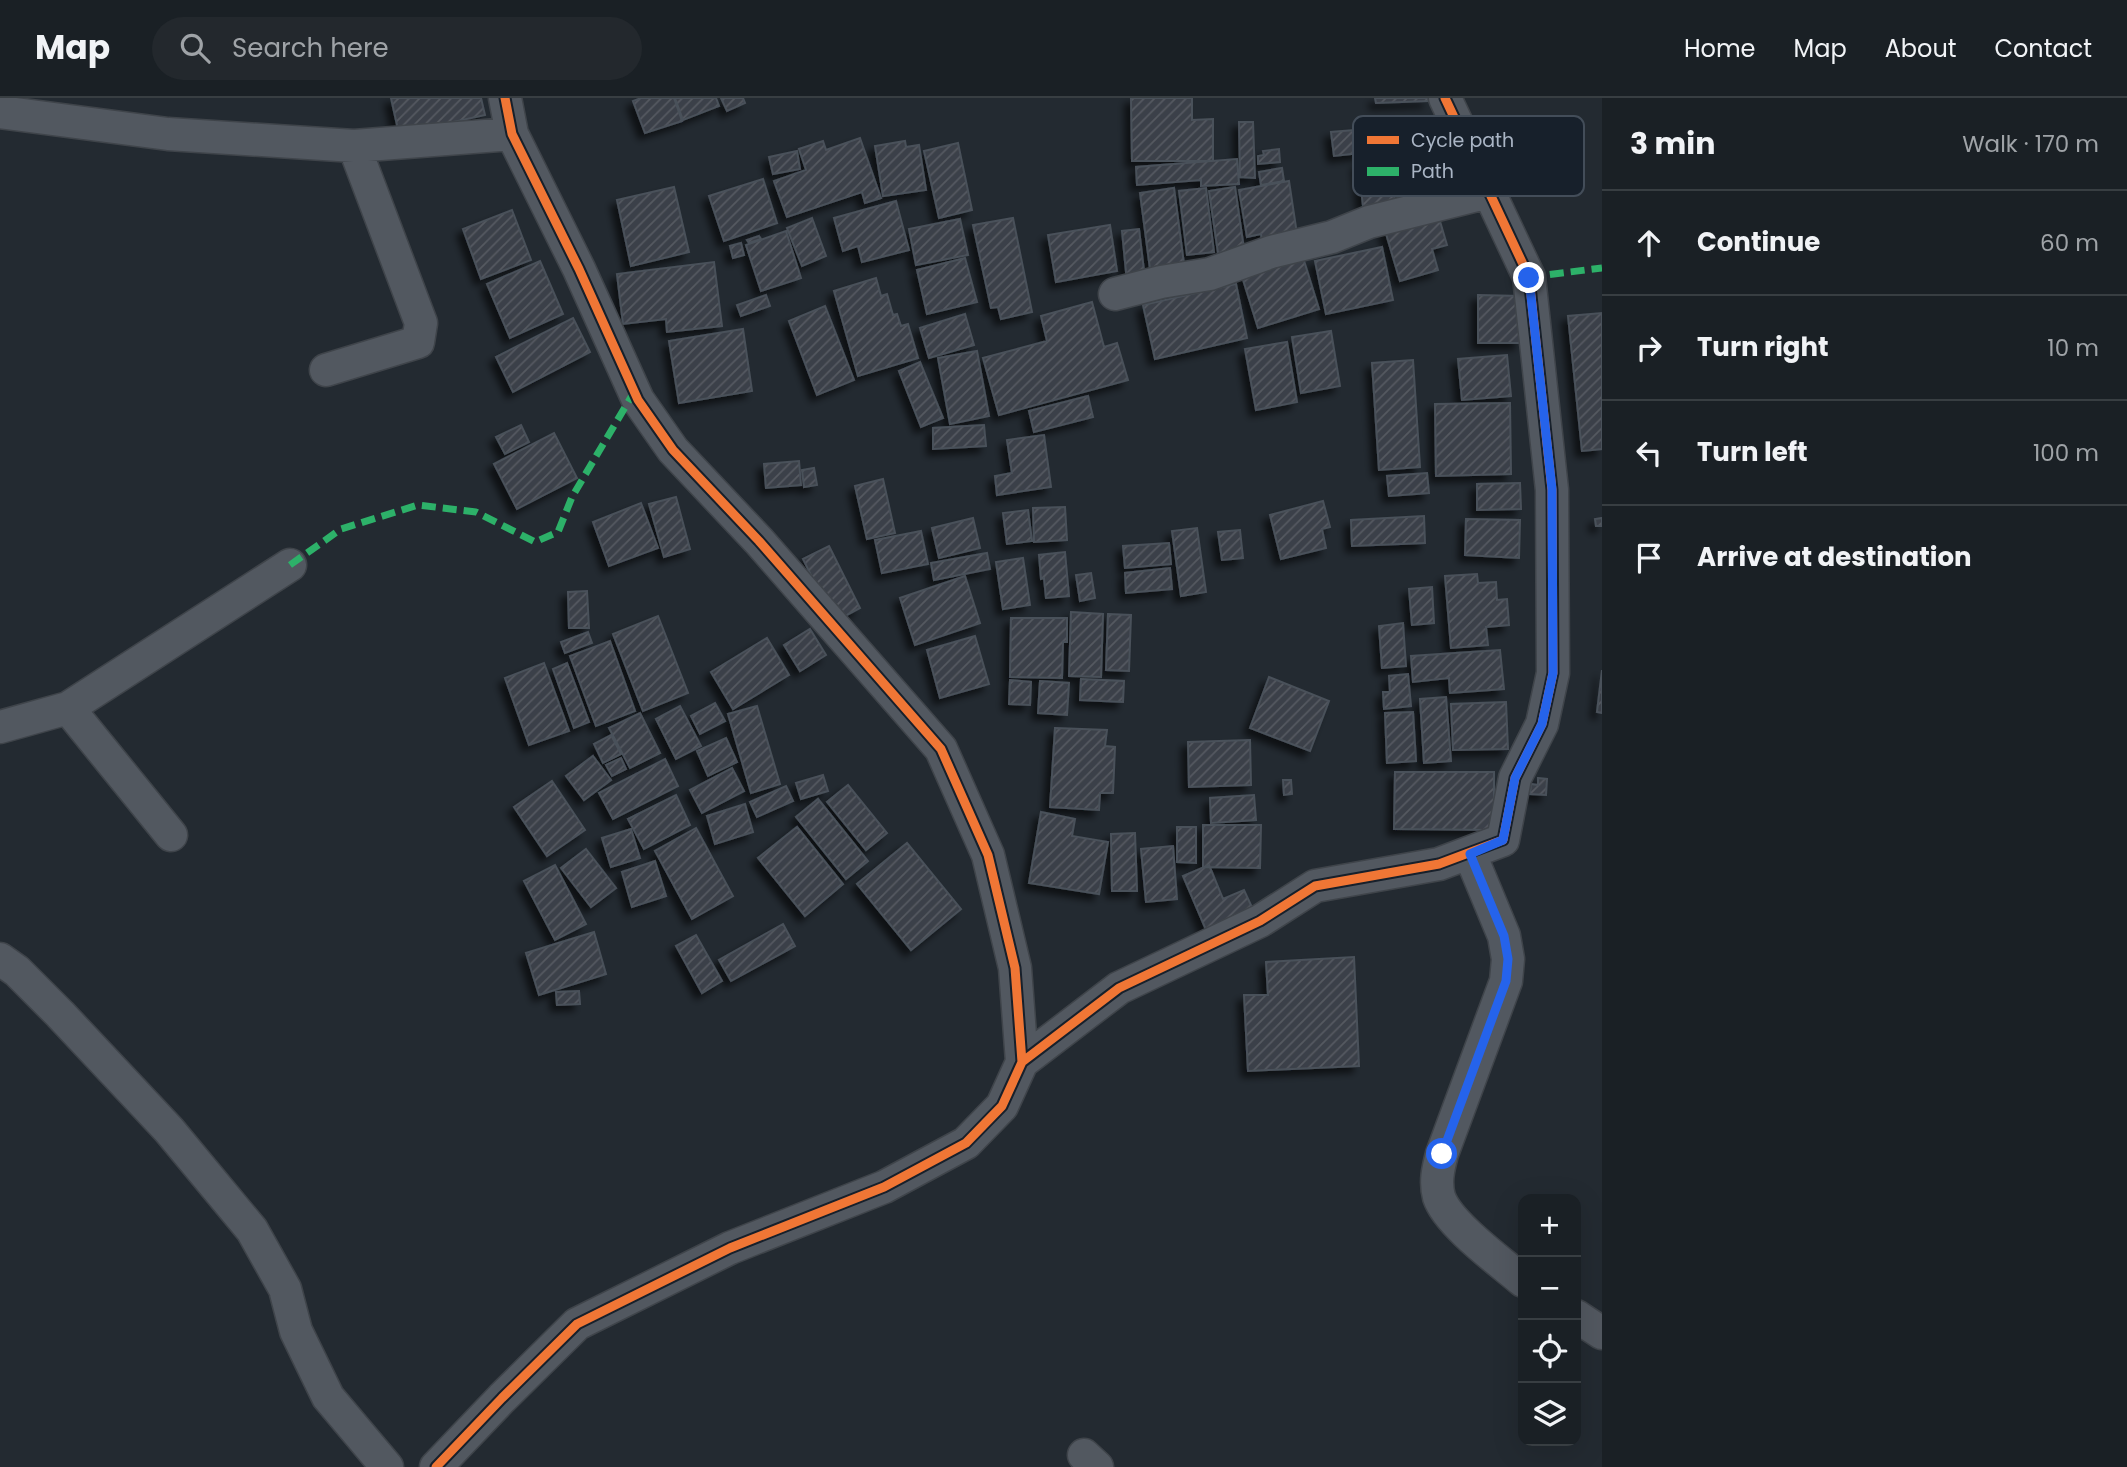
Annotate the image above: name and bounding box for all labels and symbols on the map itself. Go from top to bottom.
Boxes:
legend [1353,116,1584,196]
text: Cycle path [1411,127,1514,154]
text: Path [1411,158,1454,185]
route end [1513,262,1544,293]
route start [1426,1138,1457,1169]

